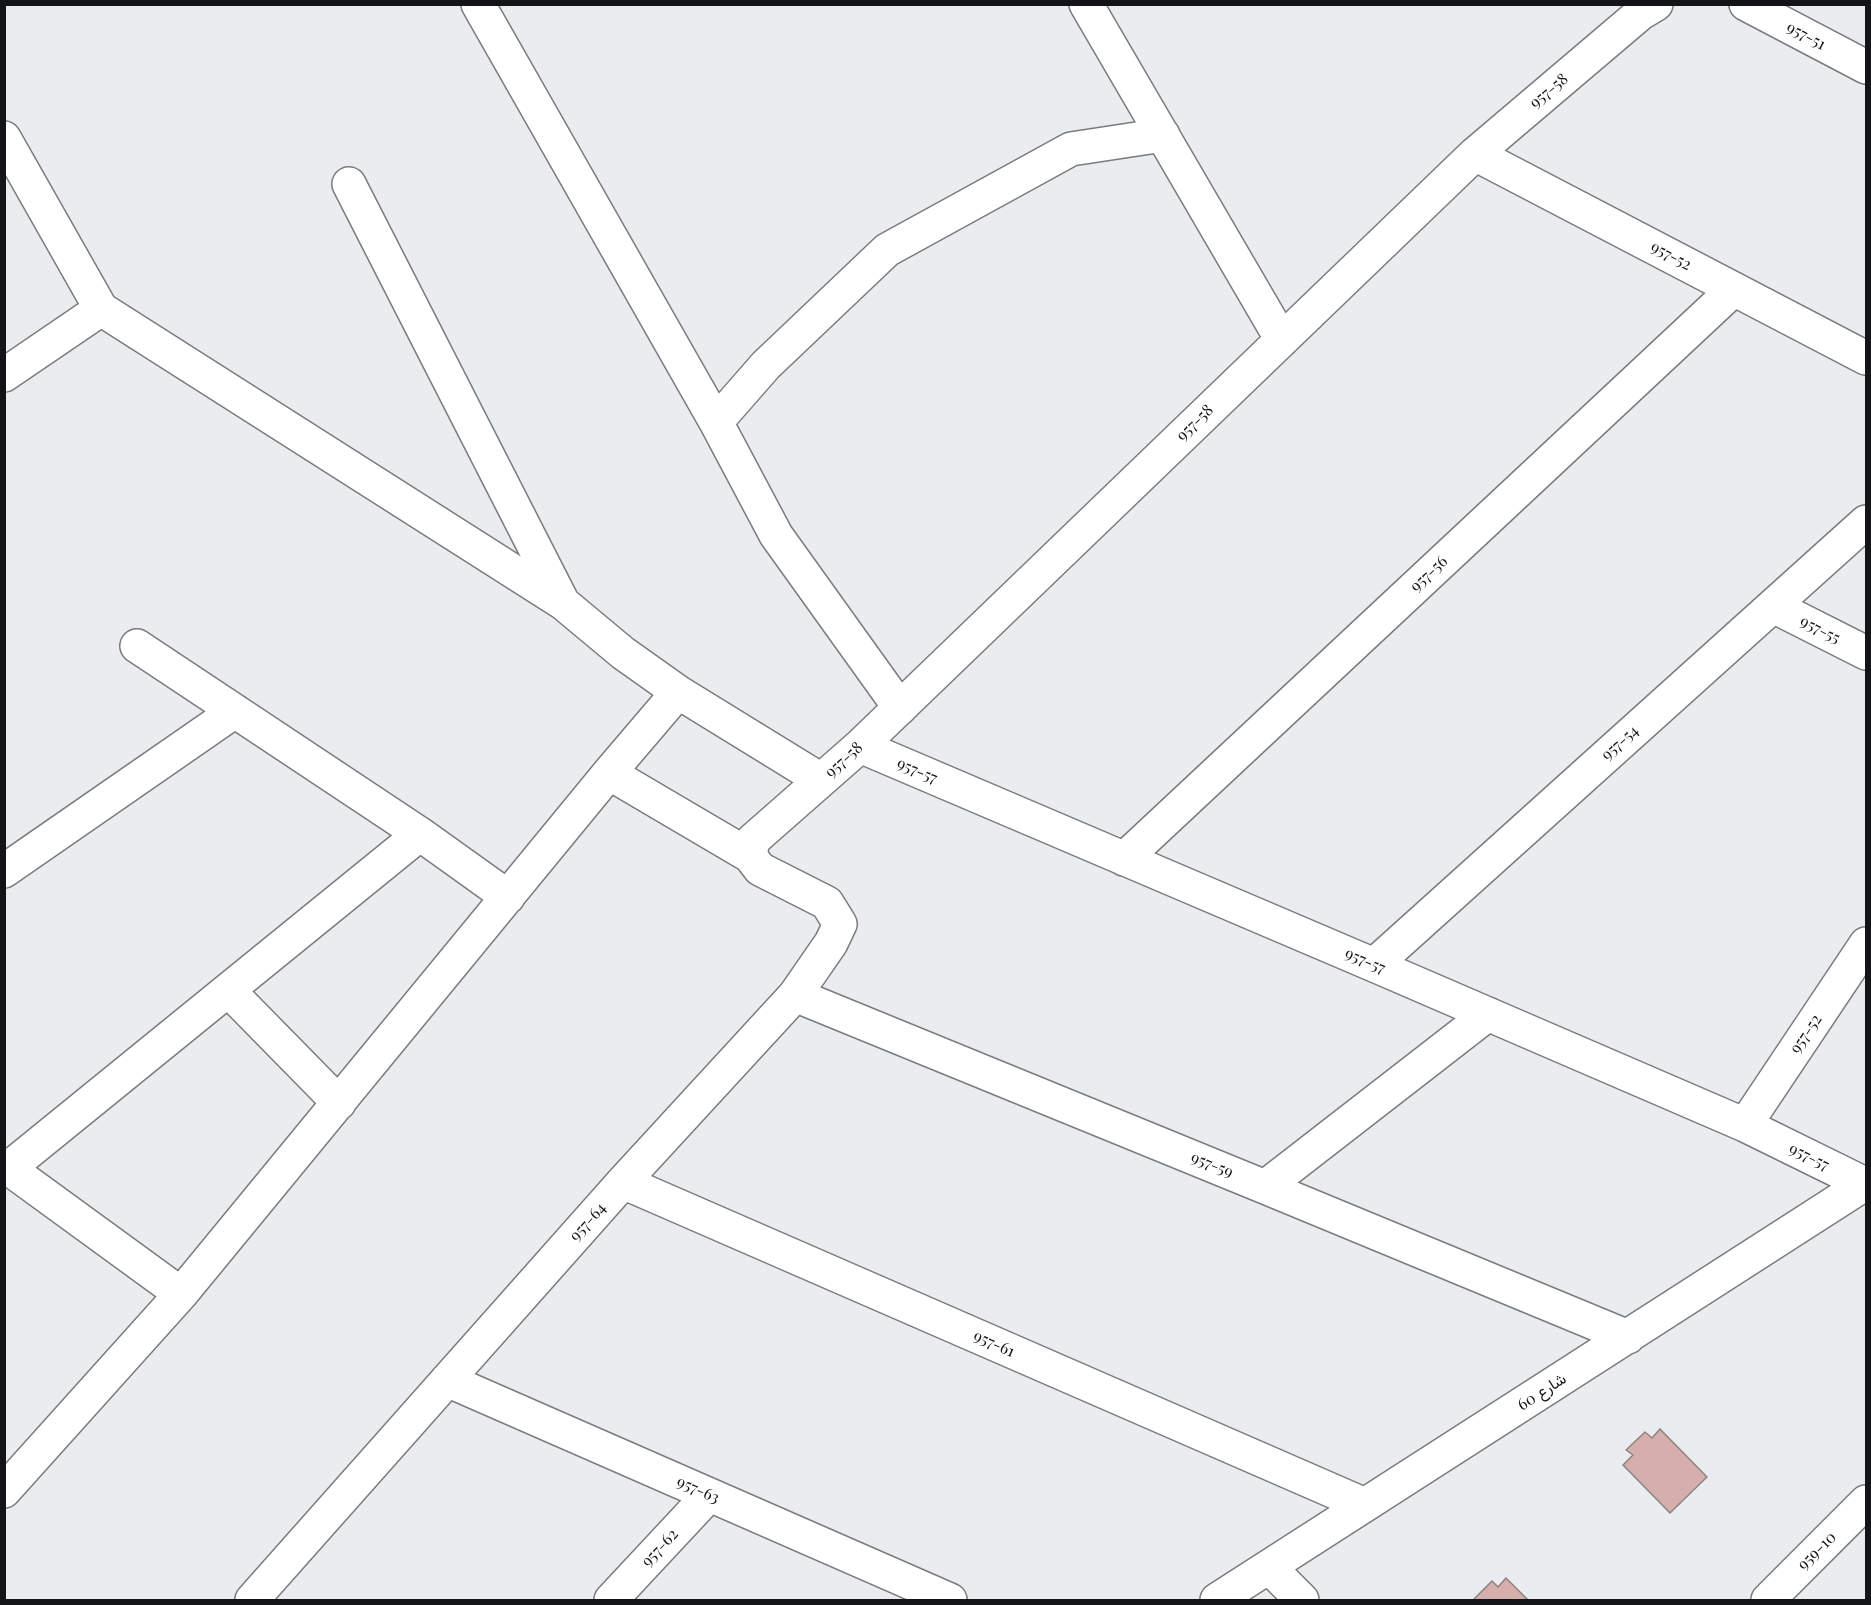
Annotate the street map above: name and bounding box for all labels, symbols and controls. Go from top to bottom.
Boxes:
street label: 957-51 [1783,18,1829,54]
street label: 957-58 [1526,69,1572,113]
street label: 957-52 [1647,237,1695,275]
street label: 957-58 [1172,401,1218,445]
street label: 957-56 [1406,552,1452,596]
street label: 957-55 [1797,612,1843,648]
street label: 957-54 [1597,721,1643,765]
street label: 957-58 [821,738,867,782]
street label: 957-57 [894,754,940,788]
street label: 957-57 [1342,944,1388,978]
street label: 957-52 [1786,1011,1826,1057]
street label: 957-57 [1786,1139,1832,1175]
street label: 957-59 [1188,1148,1236,1182]
street label: 957-64 [566,1199,610,1245]
street label: 957-61 [970,1326,1018,1362]
street label: شارع 60 [1514,1369,1570,1415]
street label: 957-63 [674,1472,722,1508]
street label: 957-62 [638,1525,682,1571]
street label: 959-10 [1794,1528,1840,1574]

